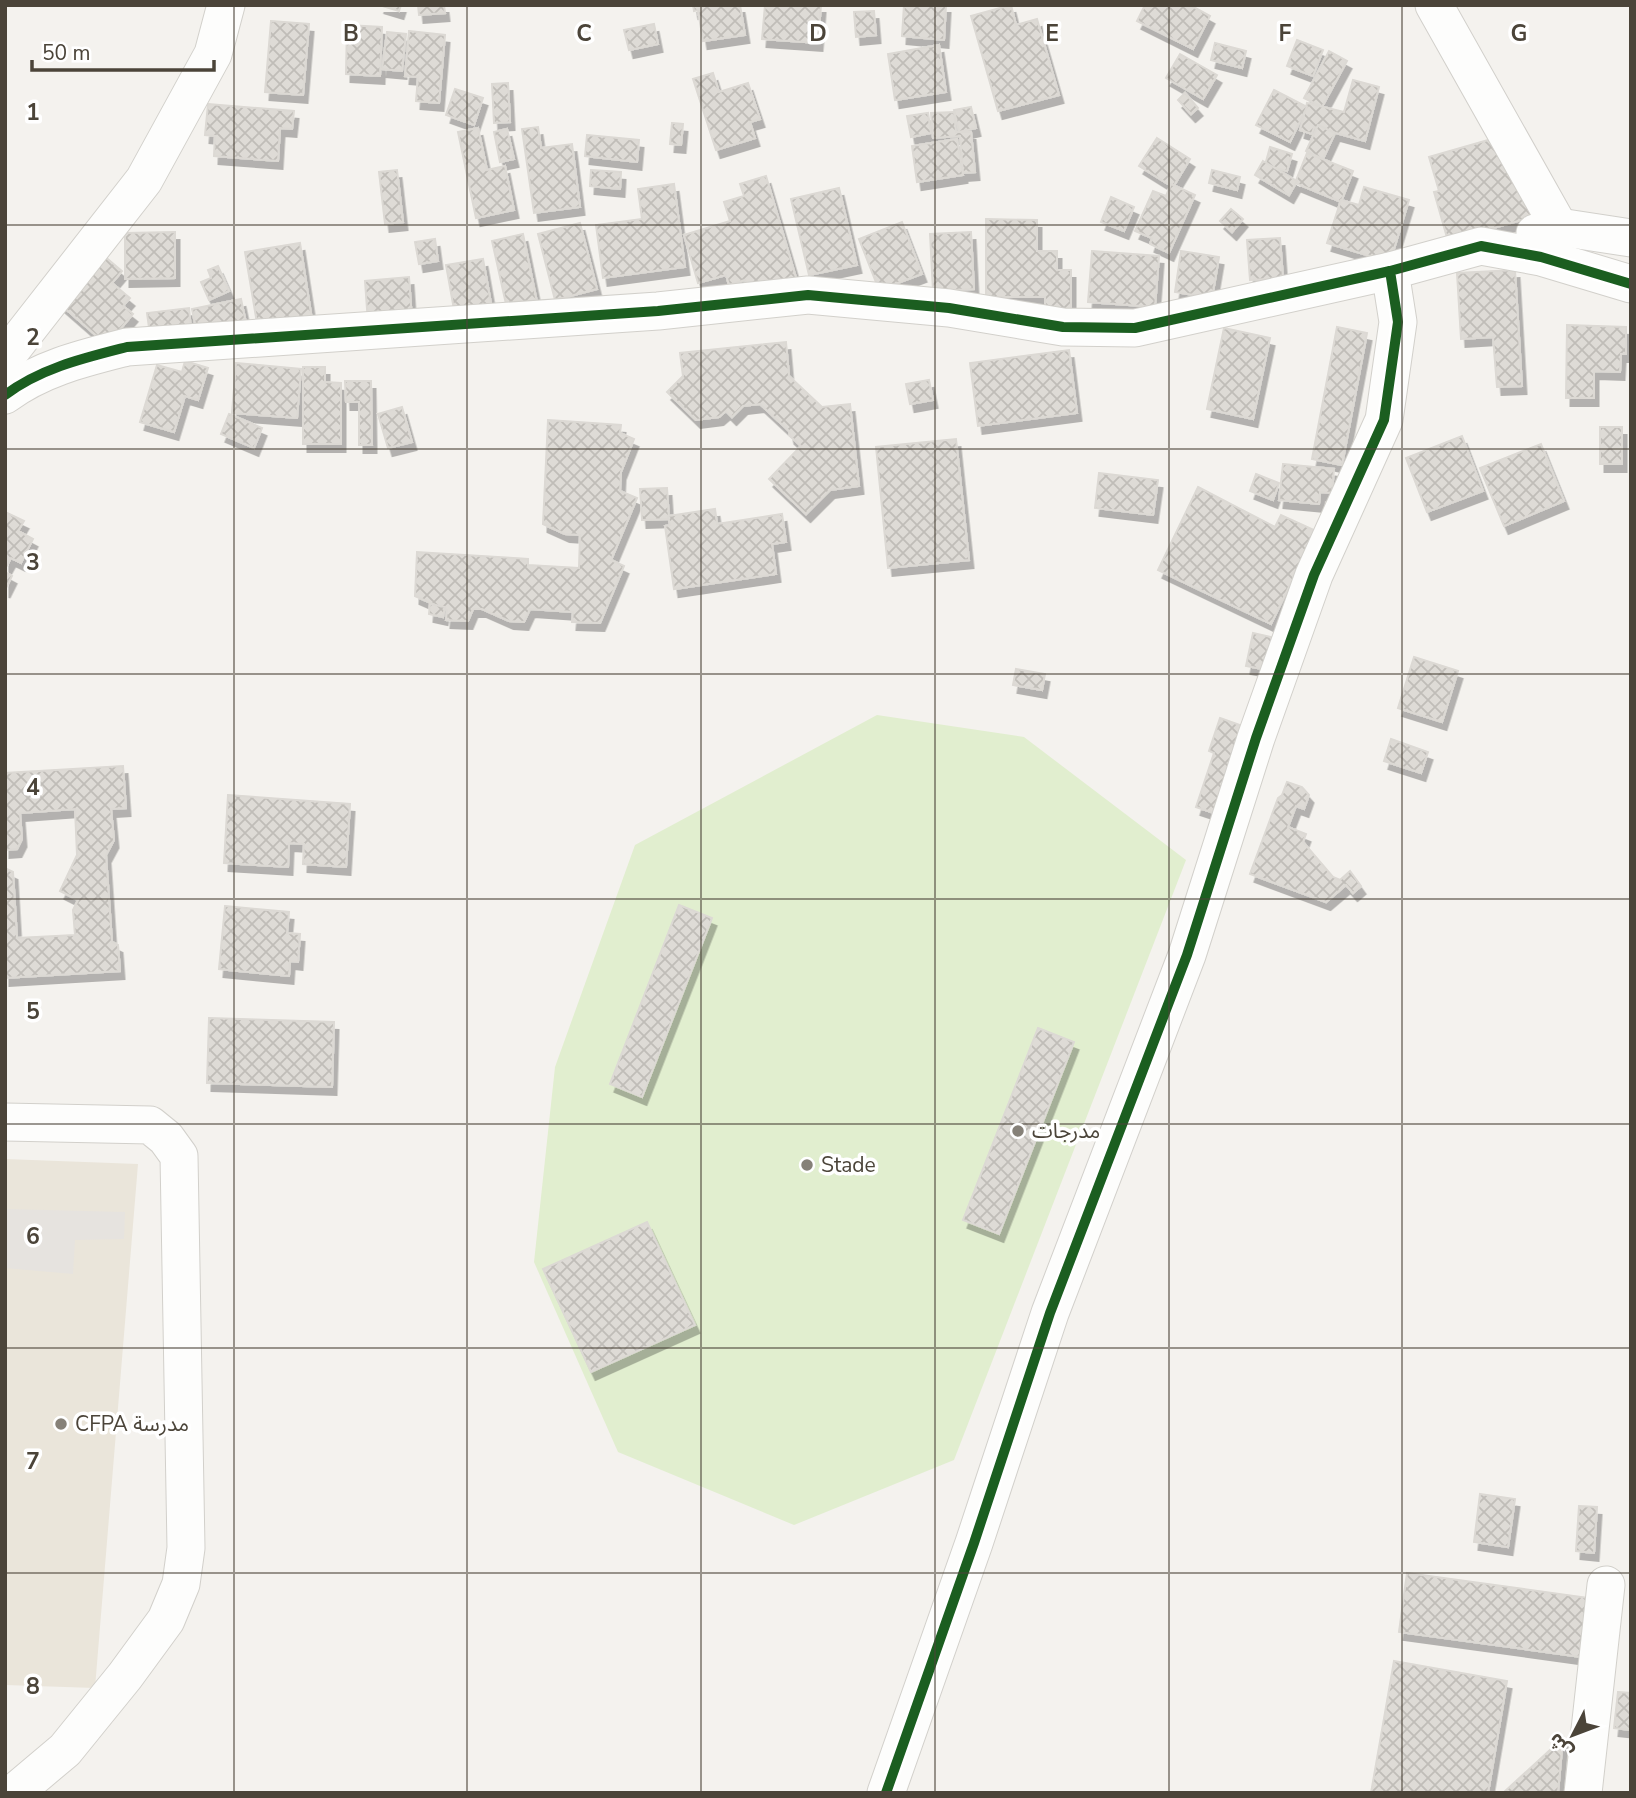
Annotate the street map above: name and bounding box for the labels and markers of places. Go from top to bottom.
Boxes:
place label: مدرجات [1032,1117,1100,1145]
marker: مدرجات [1010,1123,1026,1139]
place label: Stade [821,1151,876,1179]
marker: Stade [799,1157,815,1173]
place label: CFPA مدرسة [75,1410,189,1438]
marker: CFPA مدرسة [53,1416,69,1432]

